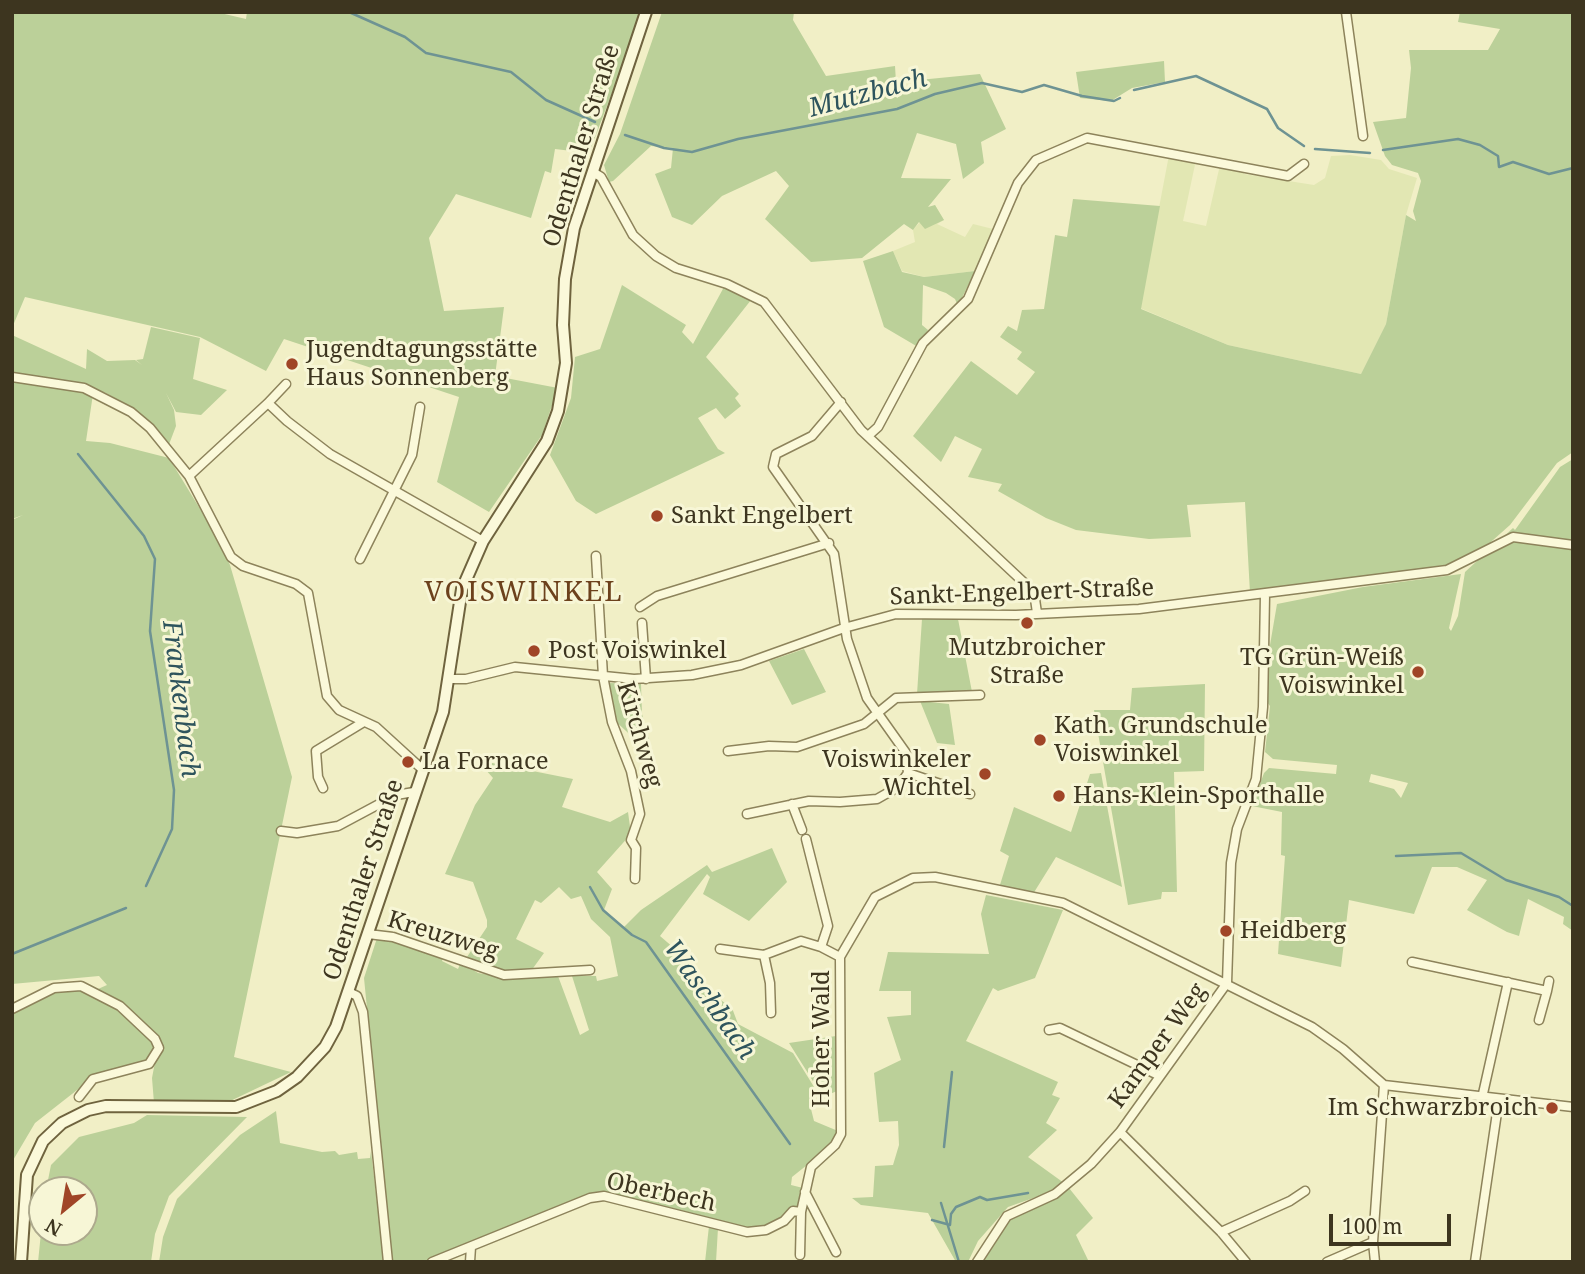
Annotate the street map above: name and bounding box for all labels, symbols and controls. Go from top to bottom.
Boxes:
street label: Odenthaler Straße [538,41,626,251]
water label: Mutzbach [806,63,930,125]
place label: Jugendtagungsstätte Haus Sonnenberg [306,336,538,392]
marker: Jugendtagungsstätte Haus Sonnenberg [284,356,300,372]
place label: Sankt Engelbert [671,502,853,530]
marker: Sankt Engelbert [649,508,665,524]
street label: Sankt-Engelbert-Straße [889,574,1155,612]
district label: VOISWINKEL [425,576,623,610]
marker: Mutzbroicher Straße [1019,615,1035,631]
water label: Frankenbach [155,619,205,779]
place label: Mutzbroicher Straße [948,634,1106,690]
place label: Post Voiswinkel [548,637,727,665]
marker: Post Voiswinkel [526,643,542,659]
place label: TG Grün-Weiß Voiswinkel [1240,644,1404,700]
marker: TG Grün-Weiß Voiswinkel [1410,664,1426,680]
street label: Kirchweg [610,679,668,791]
place label: Kath. Grundschule Voiswinkel [1054,712,1268,768]
marker: Kath. Grundschule Voiswinkel [1032,732,1048,748]
place label: Voiswinkeler Wichtel [822,746,971,802]
place label: La Fornace [422,748,549,776]
marker: La Fornace [400,754,416,770]
marker: Voiswinkeler Wichtel [977,766,993,782]
street label: Odenthaler Straße [318,776,410,984]
place label: Hans-Klein-Sporthalle [1073,782,1325,810]
marker: Hans-Klein-Sporthalle [1051,788,1067,804]
street label: Kreuzweg [384,905,502,967]
place label: Heidberg [1240,917,1346,945]
marker: Heidberg [1218,923,1234,939]
water label: Waschbach [656,934,762,1066]
street label: Hoher Wald [808,970,836,1108]
street label: Kamper Weg [1103,978,1213,1114]
place label: Im Schwarzbroich [1328,1094,1538,1122]
marker: Im Schwarzbroich [1544,1100,1560,1116]
street label: Oberbech [604,1167,718,1219]
north arrow [28,1176,98,1246]
scale bar [1333,1200,1456,1244]
text: N [41,1212,66,1242]
text: 100 m [1342,1212,1403,1240]

